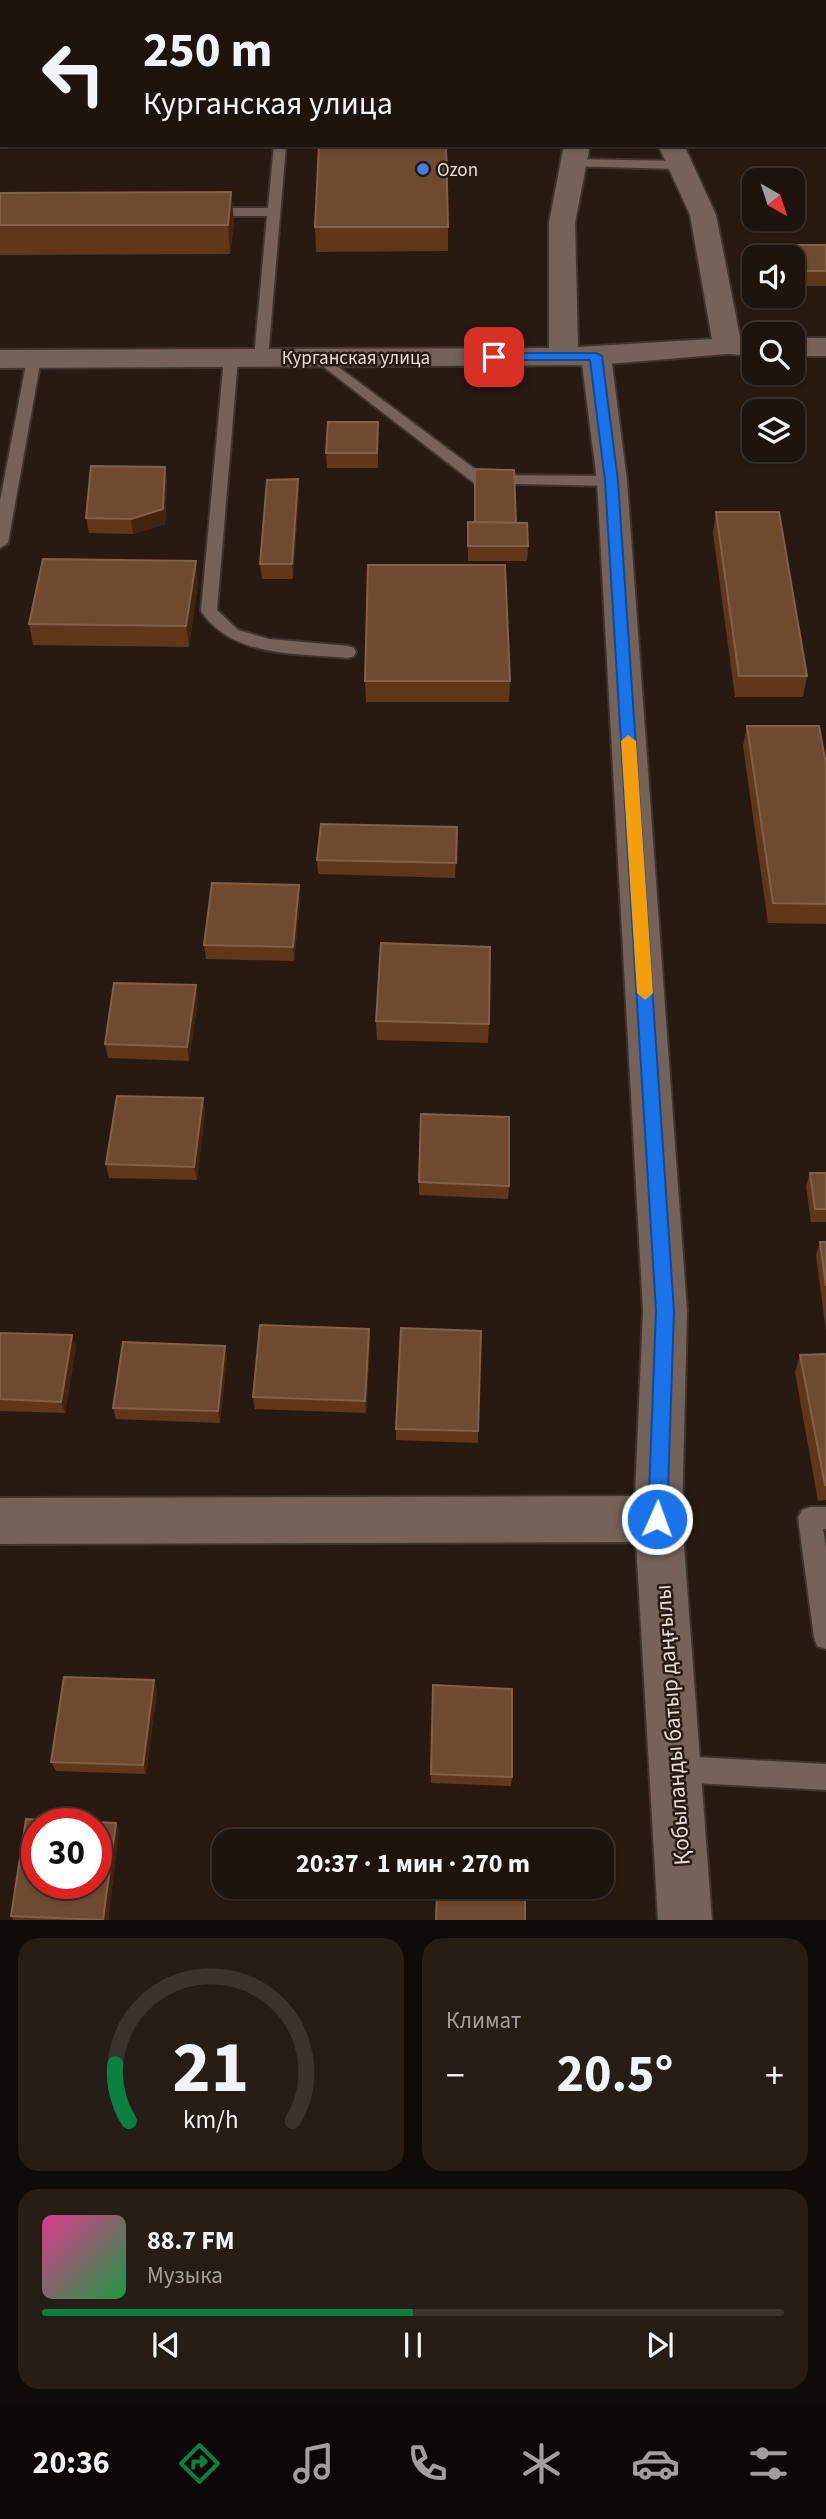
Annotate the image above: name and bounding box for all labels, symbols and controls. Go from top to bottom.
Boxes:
text: 250 m [143,16,272,86]
icon: left [28,28,119,119]
text: Курганская улица [143,81,393,127]
place label: Ozon [437,157,478,184]
marker: Ozon [415,161,431,177]
north arrow [742,168,805,231]
map controls [742,168,805,462]
button: sound [742,245,805,308]
button: search [742,322,805,385]
pin [464,327,524,387]
icon: arrive [475,338,513,376]
street label: Курганская улица [282,345,430,372]
button: layers [742,399,805,462]
position arrow [620,1482,694,1556]
street label: Қобыланды батыр даңғылы [646,1584,699,1866]
speed limit sign: 30 [21,1808,112,1899]
text: 20:37 · 1 мин · 270 m [296,1845,530,1882]
text: Климат [446,2004,521,2037]
text: 21 [173,2016,249,2120]
text: 20.5° [557,2038,673,2112]
text: − [446,2049,465,2103]
text: + [765,2049,784,2103]
text: km/h [183,2101,239,2137]
text: 88.7 FM [147,2222,235,2259]
text: Музыка [147,2259,223,2292]
icon: previous [147,2326,185,2364]
icon: pause [394,2326,432,2364]
icon: next [641,2326,679,2364]
icon: directions [175,2439,224,2488]
icon: music [289,2439,338,2488]
icon: phone [403,2439,452,2488]
icon: climate [517,2439,566,2488]
icon: car [631,2439,680,2488]
icon: filters [744,2439,793,2488]
text: 20:36 [32,2440,110,2486]

